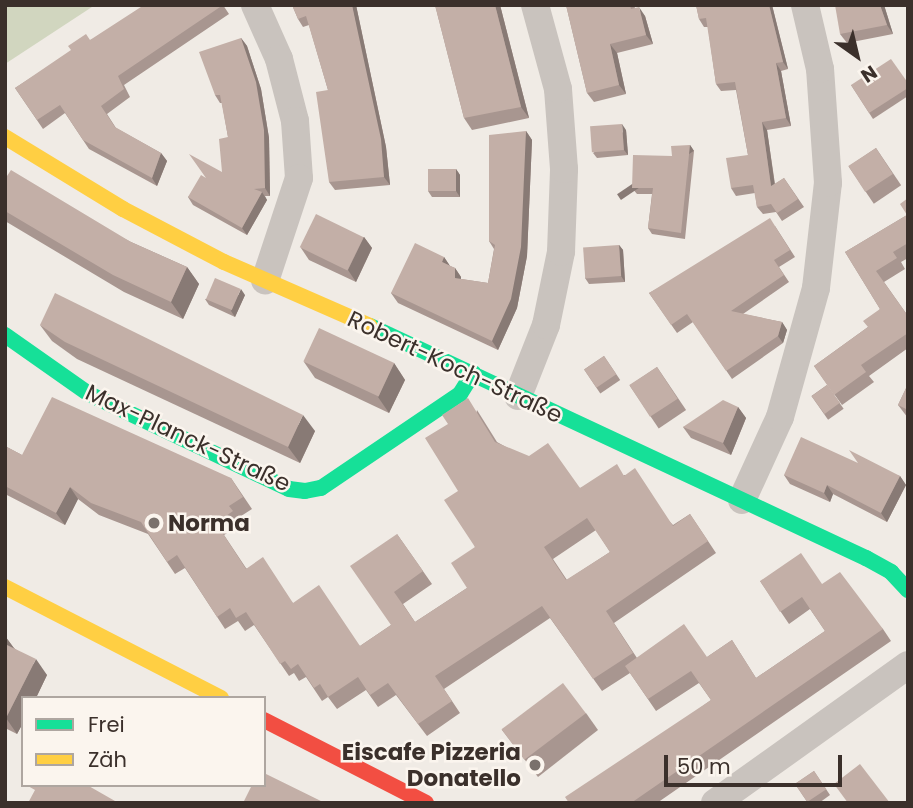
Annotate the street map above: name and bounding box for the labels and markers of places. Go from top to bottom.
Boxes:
place label: Norma [168,509,250,537]
marker: Norma [146,515,162,531]
place label: Eiscafe Pizzeria Donatello [342,738,521,792]
marker: Eiscafe Pizzeria Donatello [527,757,543,773]

